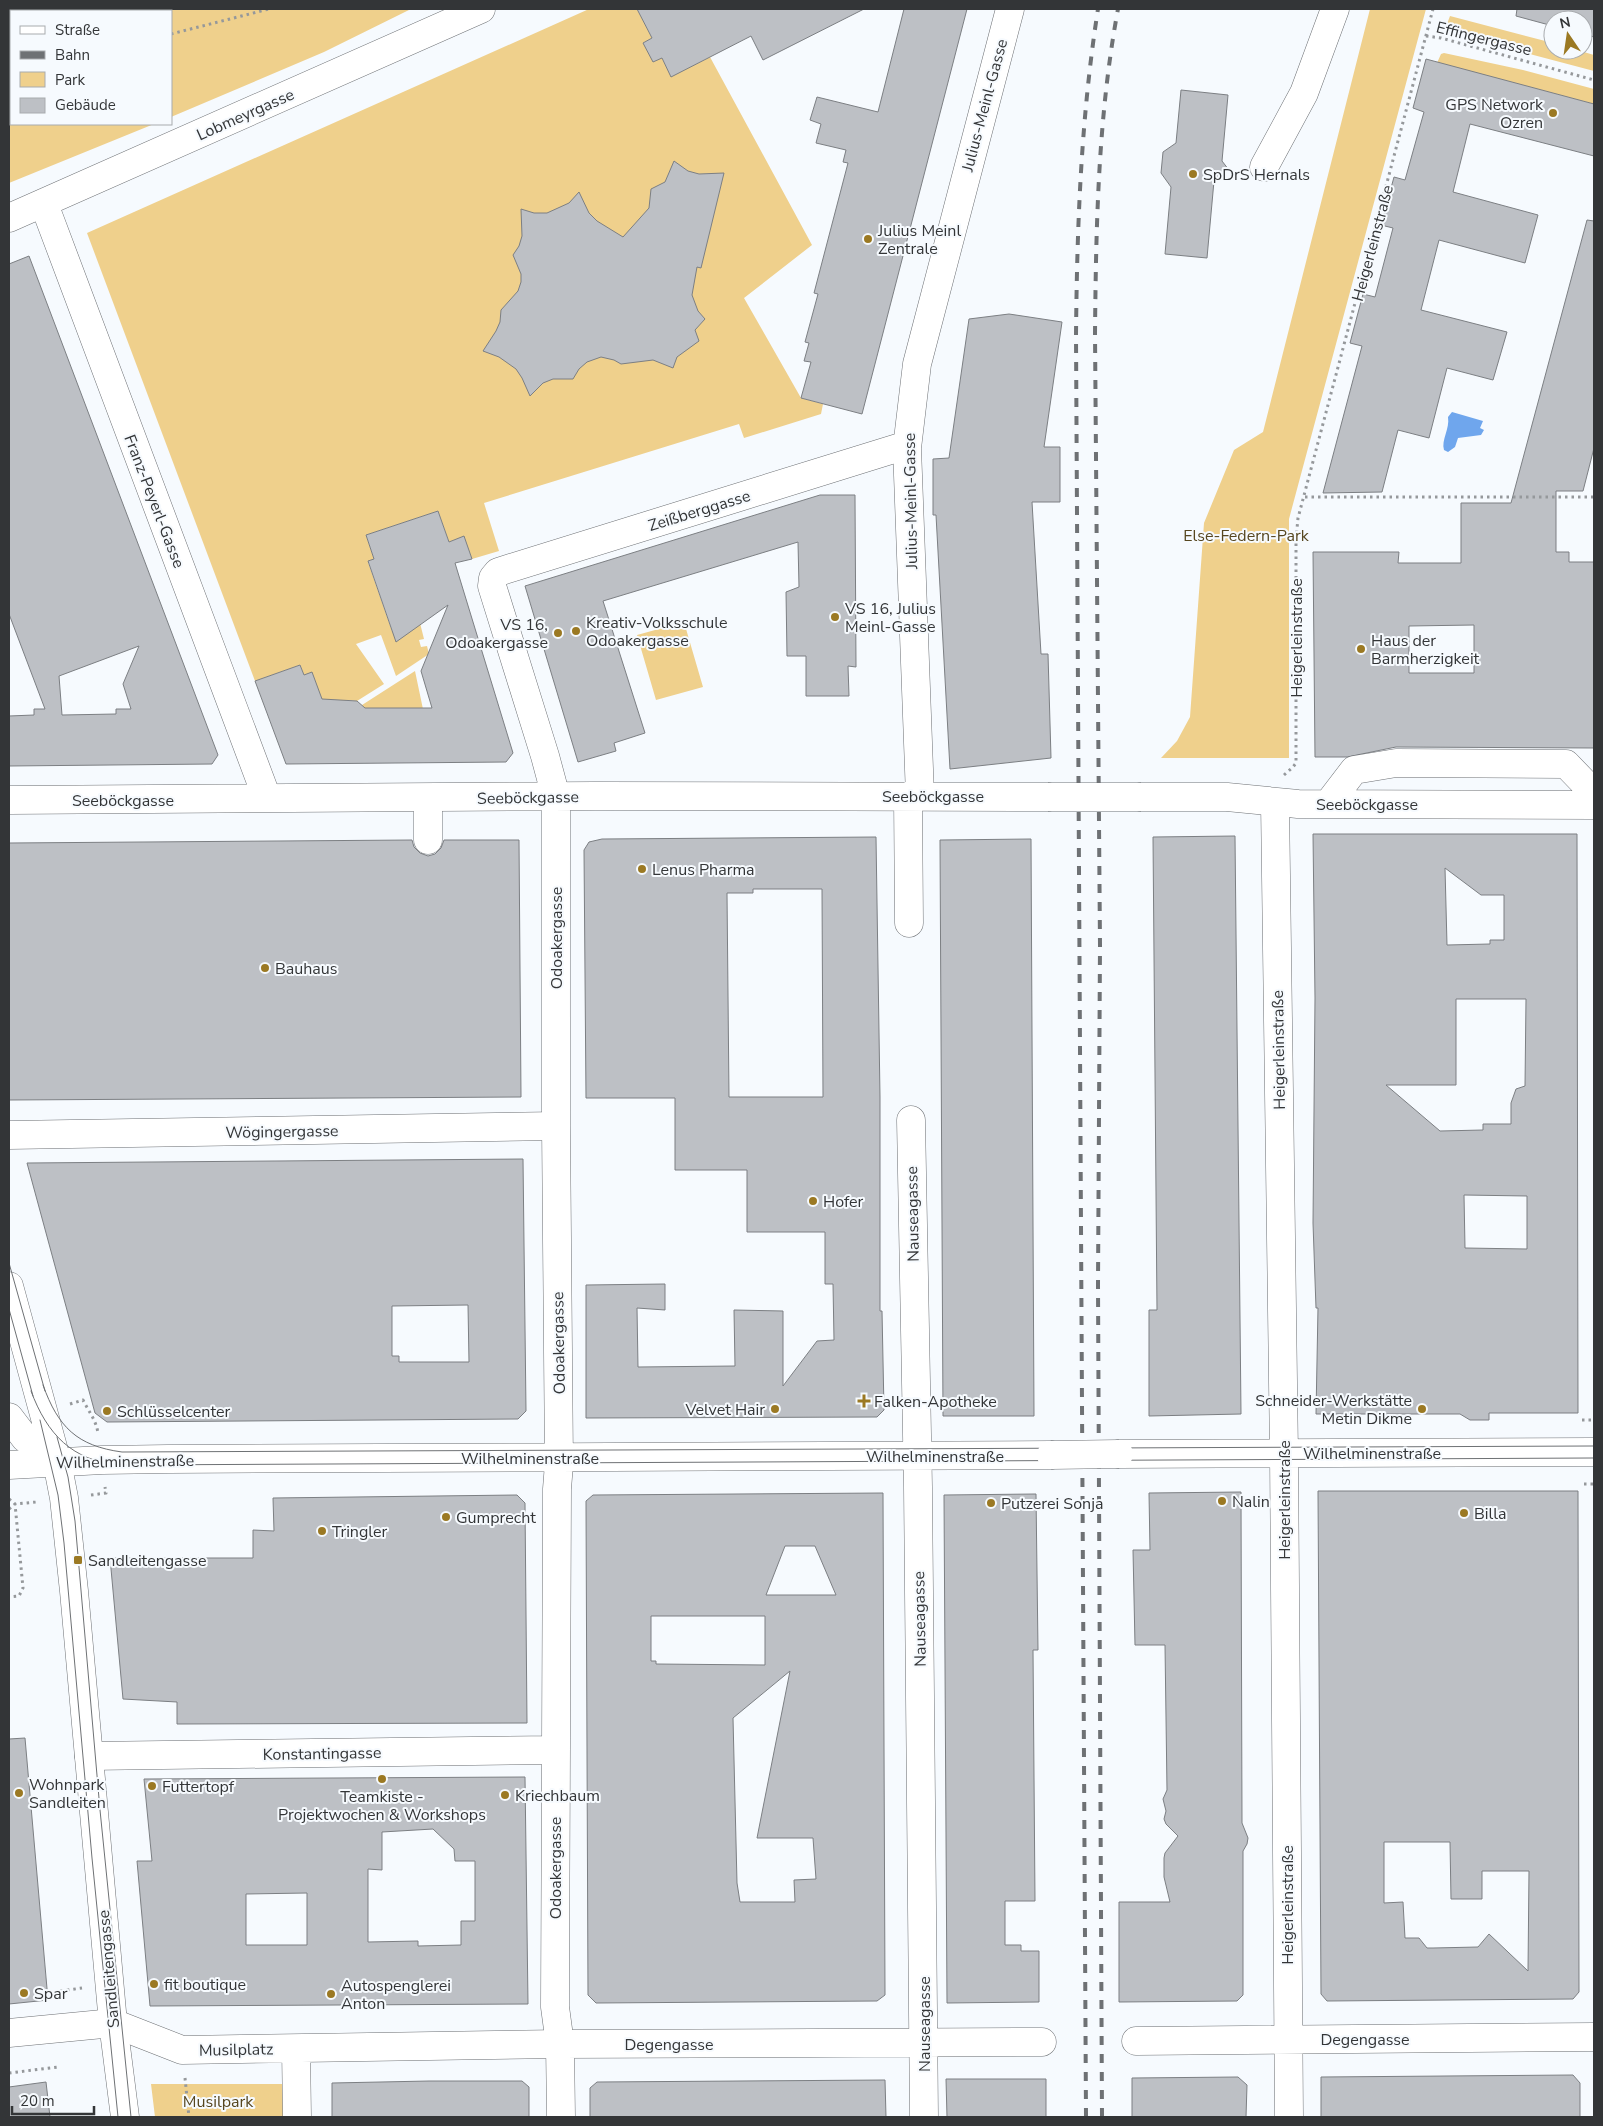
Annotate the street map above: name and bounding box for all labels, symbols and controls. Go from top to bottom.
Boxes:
legend [10,10,172,125]
north arrow [1543,10,1593,60]
text: N [1558,12,1572,33]
street label: Effingergasse [1434,16,1534,61]
text: Straße [55,20,100,40]
street label: Julius-Meinl-Gasse [956,37,1013,175]
text: Bahn [55,45,90,65]
text: Park [55,70,85,90]
street label: Lobmeyrgasse [193,84,298,146]
place label: GPS Network Ozren [1445,94,1544,134]
text: Gebäude [55,95,116,115]
marker: GPS Network Ozren [1547,107,1559,119]
place label: SpDrS Hernals [1203,164,1310,186]
marker: SpDrS Hernals [1187,168,1199,180]
street label: Heigerleinstraße [1347,183,1399,304]
place label: Julius Meinl Zentrale [877,220,961,260]
marker: Julius Meinl Zentrale [862,233,874,245]
street label: Franz-Peyerl-Gasse [118,431,190,571]
street label: Julius-Meinl-Gasse [899,433,923,570]
street label: Zeißberggasse [645,485,753,537]
park label: Else-Federn-Park [1183,525,1310,547]
street label: Heigerleinstraße [1286,578,1308,698]
place label: VS 16, Julius Meinl-Gasse [844,598,936,638]
marker: VS 16, Julius Meinl-Gasse [829,611,841,623]
place label: Kreativ-Volksschule Odoakergasse [586,612,728,652]
place label: VS 16, Odoakergasse [445,614,548,654]
marker: Kreativ-Volksschule Odoakergasse [570,625,582,637]
marker: VS 16, Odoakergasse [552,627,564,639]
place label: Haus der Barmherzigkeit [1371,630,1480,670]
marker: Haus der Barmherzigkeit [1355,643,1367,655]
street label: Seeböckgasse [477,786,579,810]
street label: Seeböckgasse [882,786,984,808]
street label: Seeböckgasse [72,790,174,812]
street label: Seeböckgasse [1316,794,1418,816]
place label: Lenus Pharma [652,859,755,881]
marker: Lenus Pharma [636,863,648,875]
street label: Odoakergasse [546,887,568,989]
place label: Bauhaus [275,958,338,980]
marker: Bauhaus [259,962,271,974]
street label: Heigerleinstraße [1267,990,1291,1110]
street label: Wögingergasse [225,1120,339,1144]
street label: Nauseagasse [901,1166,925,1262]
place label: Hofer [823,1191,864,1213]
marker: Hofer [807,1195,819,1207]
street label: Odoakergasse [547,1291,571,1395]
place label: Schneider-Werkstätte Metin Dikme [1255,1390,1412,1430]
place label: Falken-Apotheke [874,1391,997,1413]
marker: Falken-Apotheke [858,1395,870,1407]
place label: Velvet Hair [684,1399,765,1421]
place label: Schlüsselcenter [117,1401,230,1423]
marker: Velvet Hair [769,1403,781,1415]
marker: Schneider-Werkstätte Metin Dikme [1416,1403,1428,1415]
marker: Schlüsselcenter [101,1405,113,1417]
street label: Heigerleinstraße [1274,1440,1296,1560]
street label: Wilhelminenstraße [1303,1443,1441,1465]
street label: Wilhelminenstraße [866,1446,1004,1468]
street label: Wilhelminenstraße [461,1448,599,1470]
street label: Wilhelminenstraße [56,1450,194,1474]
place label: Nalin [1232,1491,1270,1513]
place label: Putzerei Sonja [1001,1493,1103,1515]
marker: Nalin [1216,1495,1228,1507]
marker: Putzerei Sonja [985,1497,997,1509]
place label: Billa [1474,1503,1506,1525]
place label: Gumprecht [456,1507,536,1529]
marker: Billa [1458,1507,1470,1519]
marker: Gumprecht [440,1511,452,1523]
place label: Tringler [332,1521,387,1543]
marker: Tringler [316,1525,328,1537]
place label: Sandleitengasse [88,1550,207,1572]
marker: Sandleitengasse [72,1554,84,1566]
street label: Nauseagasse [908,1571,932,1667]
street label: Konstantingasse [262,1742,382,1766]
marker: Teamkiste - Projektwochen & Workshops [376,1773,388,1785]
place label: Wohnpark Sandleiten [29,1774,106,1814]
place label: Futtertopf [162,1776,235,1798]
marker: Futtertopf [146,1780,158,1792]
place label: Kriechbaum [515,1785,600,1807]
place label: Teamkiste - Projektwochen & Workshops [278,1786,486,1826]
marker: Wohnpark Sandleiten [13,1787,25,1799]
marker: Kriechbaum [499,1789,511,1801]
street label: Odoakergasse [545,1817,567,1919]
street label: Heigerleinstraße [1277,1845,1299,1965]
street label: Sandleitengasse [93,1909,125,2029]
place label: fit boutique [164,1974,246,1996]
place label: Autospenglerei Anton [341,1975,451,2015]
street label: Nauseagasse [914,1976,936,2072]
marker: fit boutique [148,1978,160,1990]
place label: Spar [34,1983,68,2005]
marker: Spar [18,1987,30,1999]
marker: Autospenglerei Anton [325,1988,337,2000]
street label: Degengasse [1320,2029,1410,2051]
street label: Degengasse [624,2034,714,2056]
street label: Musilplatz [199,2038,273,2062]
scale bar [12,2084,95,2116]
text: 20 m [20,2091,55,2111]
park label: Musilpark [183,2091,254,2113]

